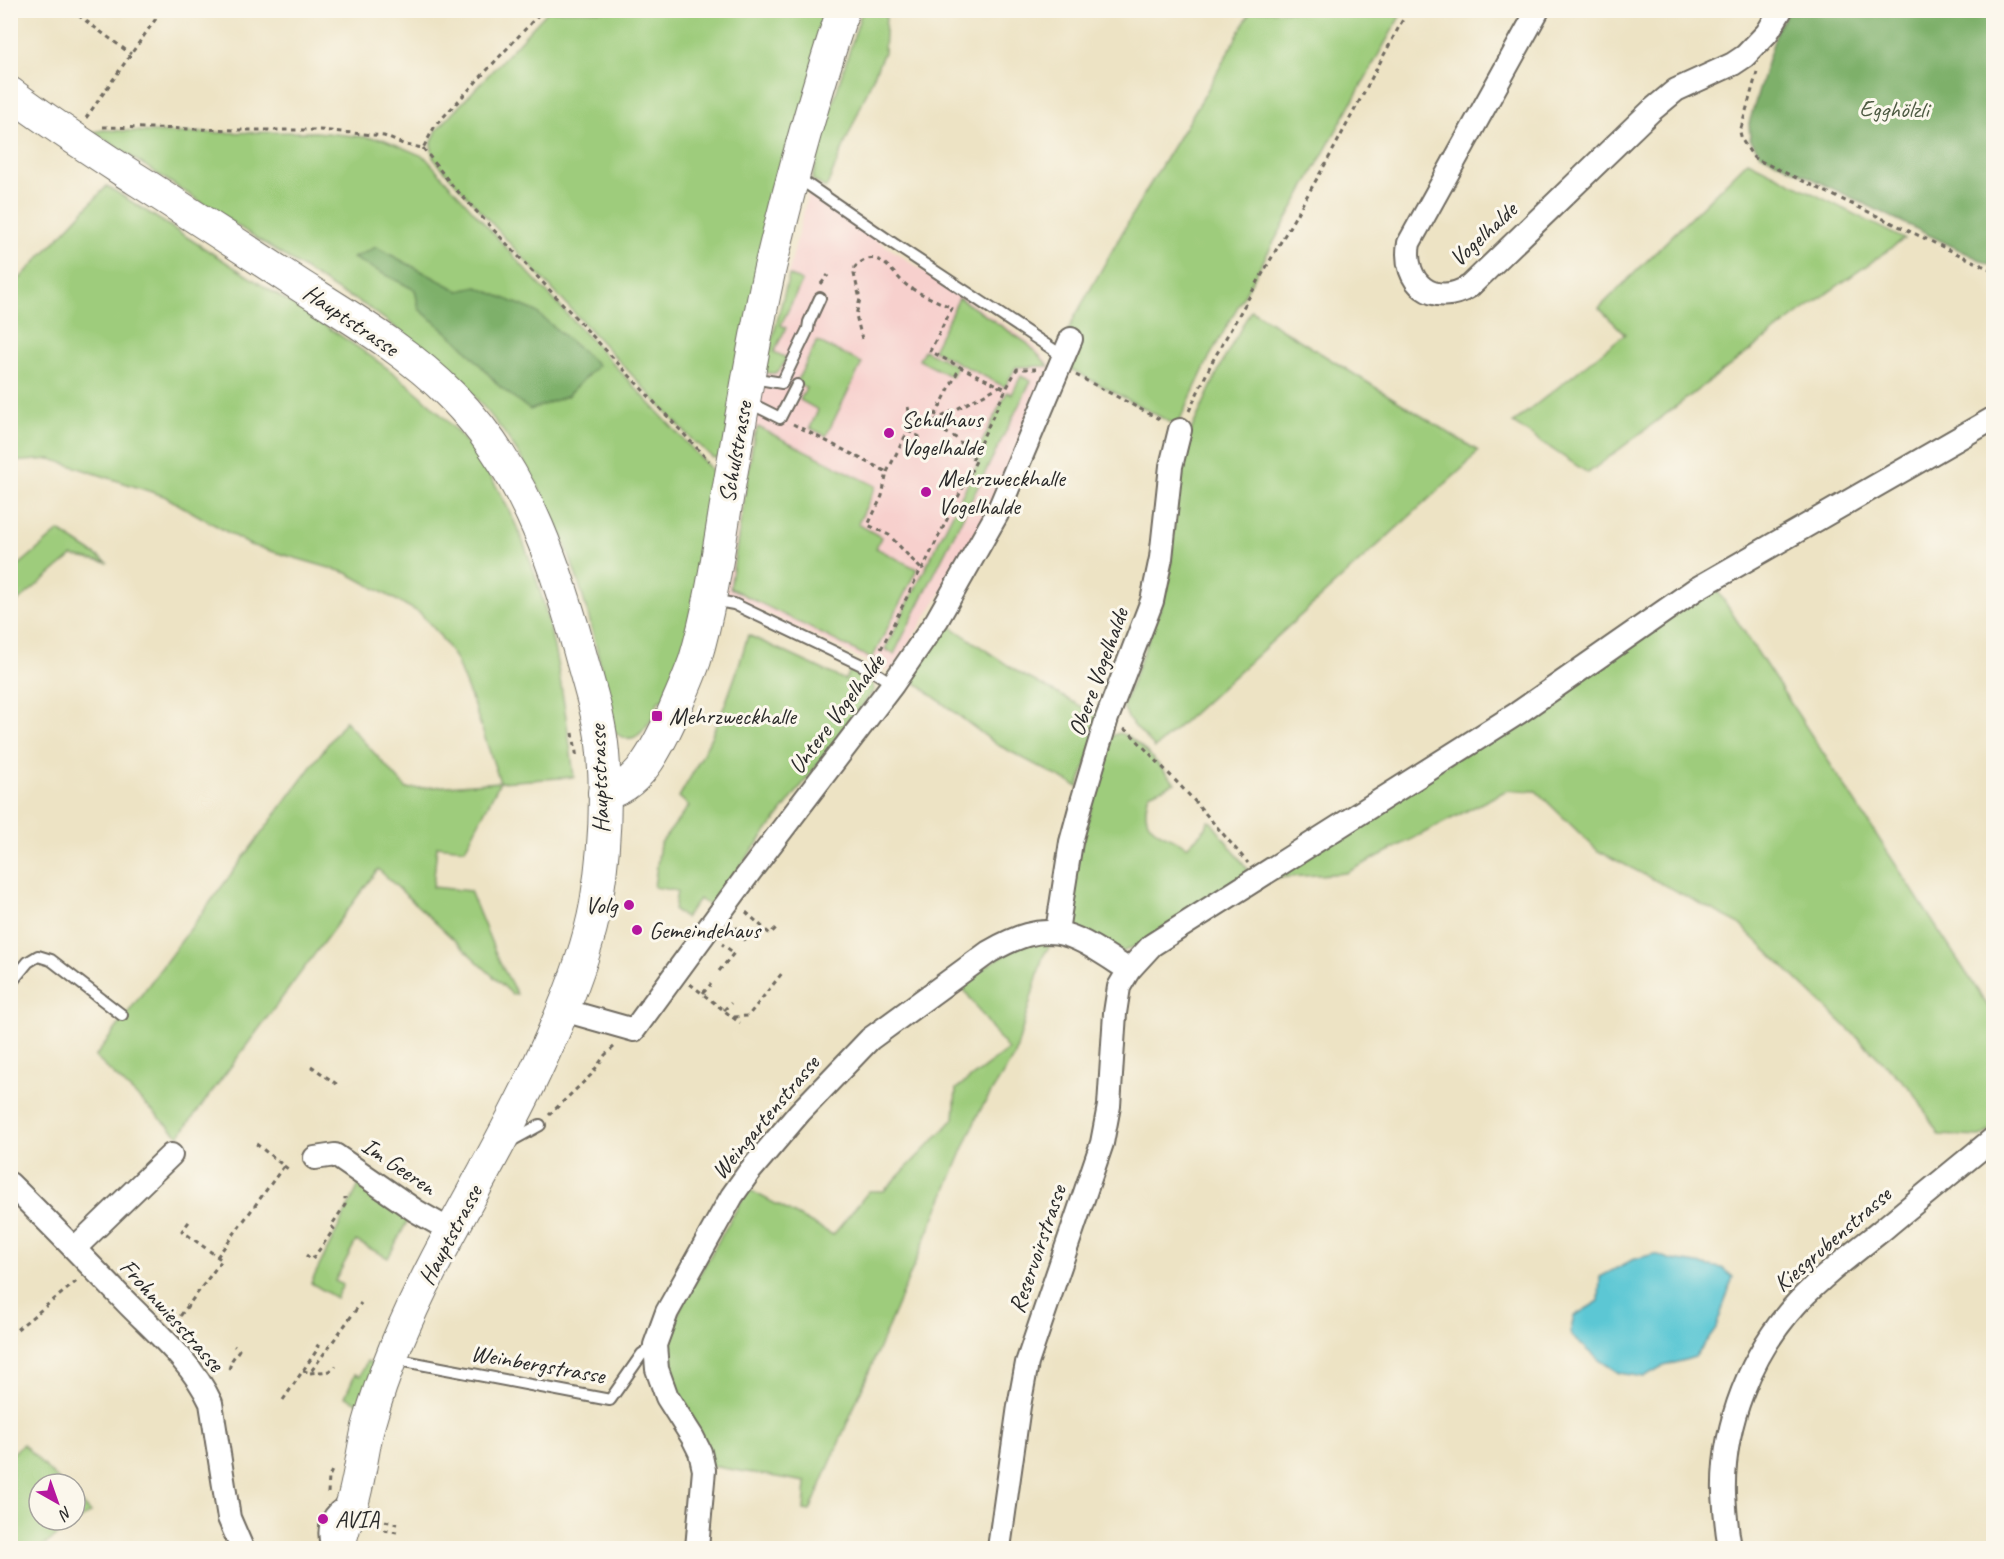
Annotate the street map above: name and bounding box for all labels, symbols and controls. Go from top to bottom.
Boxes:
park label: Egghölzli [1859,94,1931,124]
street label: Vogelhalde [1443,194,1525,273]
street label: Hauptstrasse [298,277,406,364]
street label: Schulstrasse [711,397,759,505]
place label: Schulhaus Vogelhalde [901,404,985,462]
marker: Schulhaus Vogelhalde [882,426,896,440]
place label: Mehrzweckhalle Vogelhalde [938,463,1067,521]
marker: Mehrzweckhalle Vogelhalde [919,485,933,499]
street label: Obere Vogelhalde [1061,602,1136,740]
street label: Untere Vogelhalde [781,646,892,780]
place label: Mehrzweckhalle [669,701,798,731]
marker: Mehrzweckhalle [650,709,664,723]
street label: Hauptstrasse [582,722,616,834]
place label: Volg [585,890,619,920]
marker: Volg [622,898,636,912]
place label: Gemeindehaus [649,915,762,945]
marker: Gemeindehaus [630,923,644,937]
street label: Weingartenstrasse [704,1047,827,1185]
street label: Im Geeren [356,1130,443,1202]
street label: Hauptstrasse [411,1178,490,1290]
street label: Kiesgrubenstrasse [1767,1178,1899,1298]
street label: Reservoirstrasse [1001,1179,1074,1317]
street label: Frohnwiesstrasse [113,1252,232,1379]
street label: Weinbergstrasse [469,1337,609,1391]
north arrow [27,1472,87,1532]
text: N [53,1502,76,1526]
place label: AVIA [335,1504,380,1534]
marker: AVIA [316,1512,330,1526]

